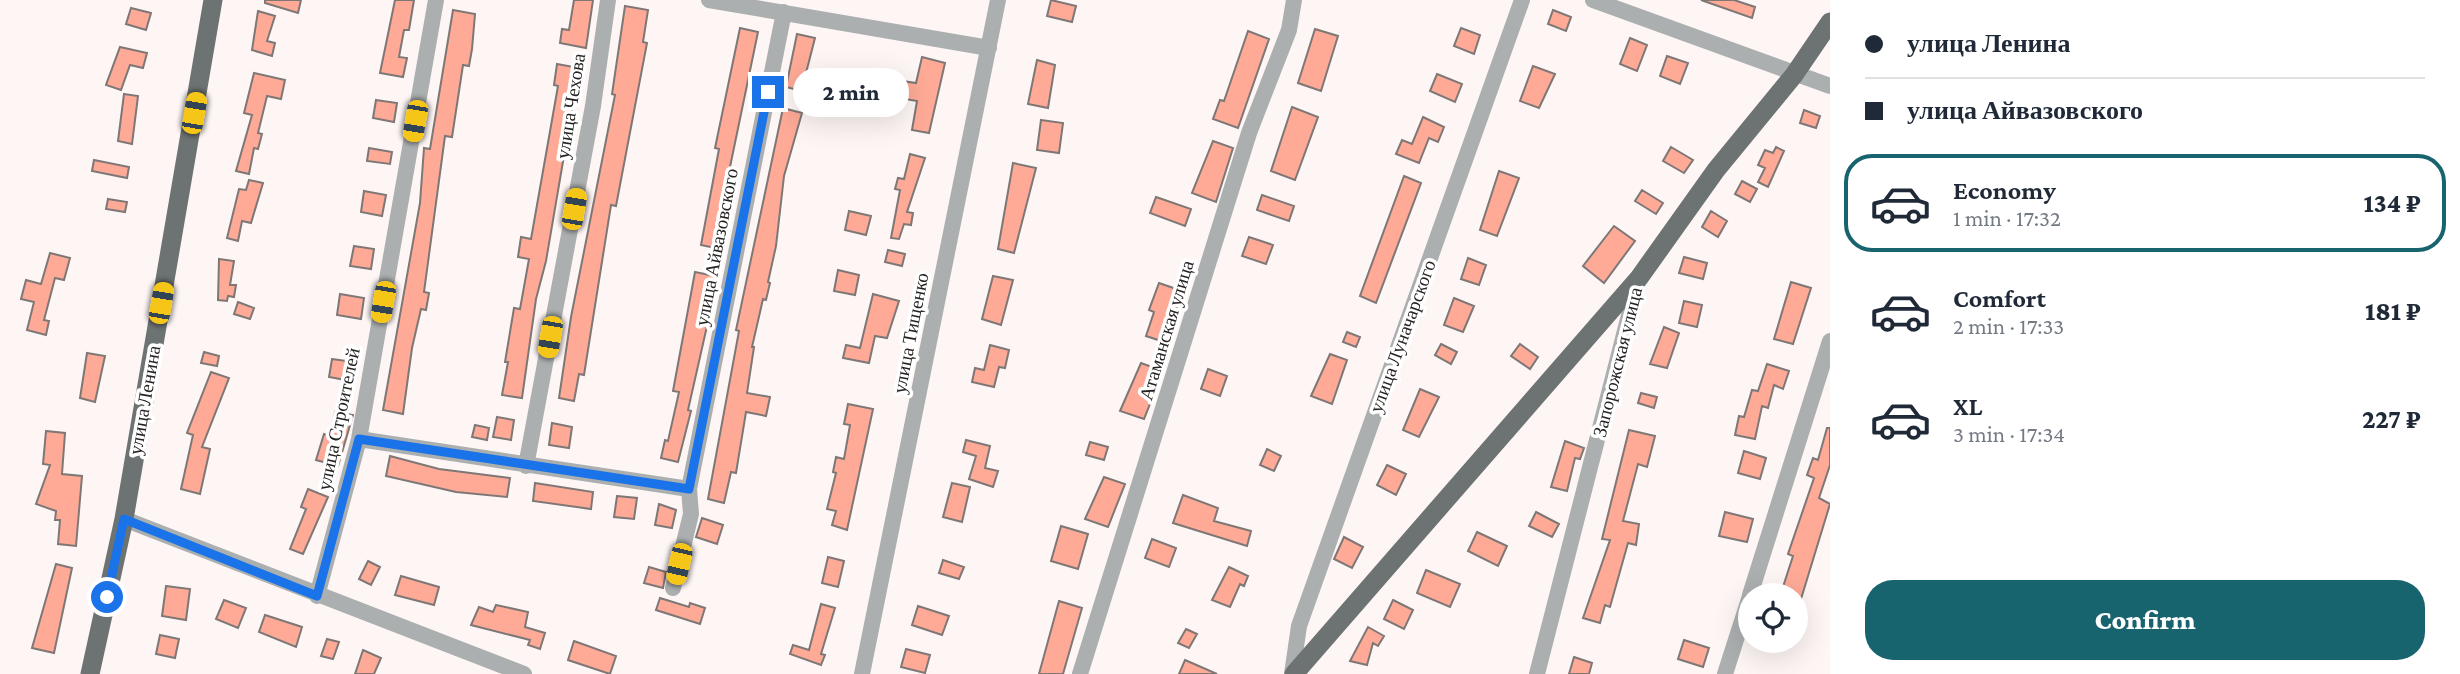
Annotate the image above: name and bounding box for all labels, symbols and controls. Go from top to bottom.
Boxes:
text: улица Ленина [1907,29,2071,58]
street label: улица Чехова [552,51,589,160]
callout: 2 min [792,68,908,116]
route end [752,76,784,108]
text: 2 min [823,79,879,105]
car [181,90,208,136]
text: улица Айвазовского [1907,96,2143,125]
car [402,98,429,144]
street label: улица Айвазовского [691,166,742,328]
icon: car [1869,172,1932,235]
text: Economy [1953,176,2056,205]
car [561,186,588,232]
text: 134 ₽ [2364,189,2421,218]
text: 1 min · 17:32 [1953,205,2061,231]
street label: Атаманская улица [1135,257,1198,403]
street label: улица Луначарского [1365,257,1440,415]
street label: улица Тищенко [888,271,933,395]
car [370,279,397,325]
car [148,280,175,326]
icon: car [1869,280,1932,343]
street label: Запорожская улица [1589,284,1646,439]
text: Comfort [1953,284,2046,313]
text: 181 ₽ [2365,297,2421,326]
text: 2 min · 17:33 [1953,313,2064,339]
car [537,314,564,360]
street label: улица Ленина [125,343,165,456]
street label: улица Строителей [313,346,364,492]
icon: car [1869,388,1932,451]
text: XL [1953,392,1982,421]
text: 227 ₽ [2362,405,2421,434]
text: 3 min · 17:34 [1953,421,2065,447]
car [665,541,694,587]
button: Confirm [1865,580,2425,660]
route start [91,581,123,613]
map controls [1738,583,1808,653]
button: locate [1738,583,1808,653]

